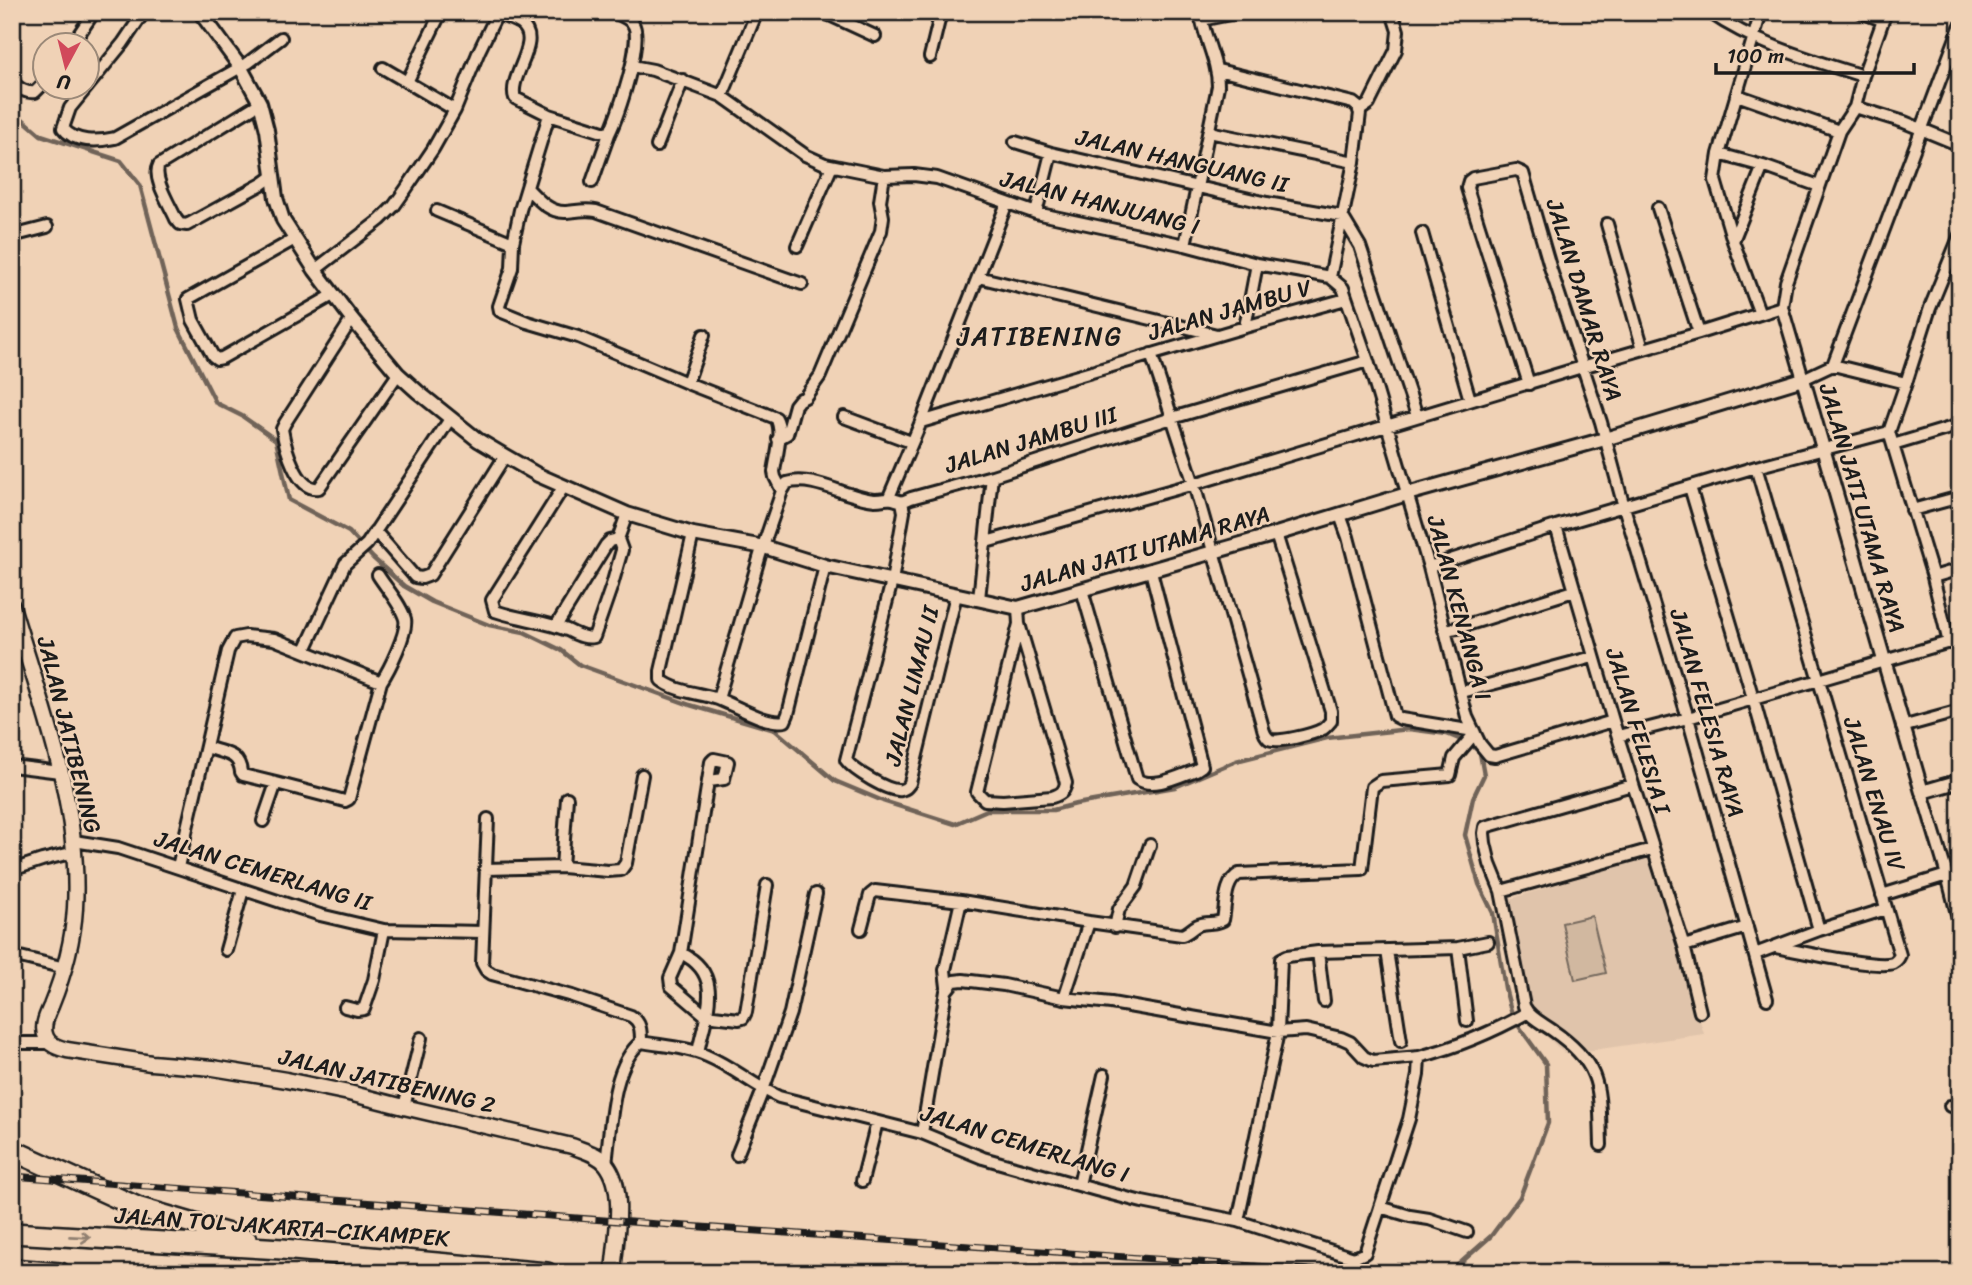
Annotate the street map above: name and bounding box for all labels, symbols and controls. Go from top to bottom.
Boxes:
north arrow [32,32,102,102]
scale bar [1716,32,1914,76]
text: 100 m [1727,37,1784,75]
text: U [54,65,72,100]
street label: JALAN HANGUANG II [1071,116,1294,206]
street label: JALAN HANJUANG I [995,158,1204,248]
street label: JALAN DAMAR RAYA [1533,193,1634,406]
street label: JALAN JAMBU V [1142,267,1317,353]
district label: JATIBENING [956,313,1123,359]
street label: JALAN JATI UTAMA RAYA [1806,377,1917,638]
street label: JALAN JAMBU III [939,394,1124,486]
street label: JALAN JATI UTAMA RAYA [1014,494,1275,605]
street label: JALAN KENANGA I [1414,510,1503,705]
street label: JALAN LIMAU II [872,600,952,771]
street label: JALAN FELESIA RAYA [1657,603,1756,822]
street label: JALAN JATIBENING [24,631,113,838]
street label: JALAN FELESIA I [1593,642,1683,821]
street label: JALAN ENAU IV [1831,711,1917,877]
street label: JALAN CEMERLANG II [148,818,378,924]
street label: JALAN JATIBENING 2 [274,1036,499,1126]
street label: JALAN CEMERLANG I [915,1093,1134,1195]
street label: JALAN TOL JAKARTA–CIKAMPEK [112,1195,452,1259]
one-way arrow [69,1231,91,1244]

